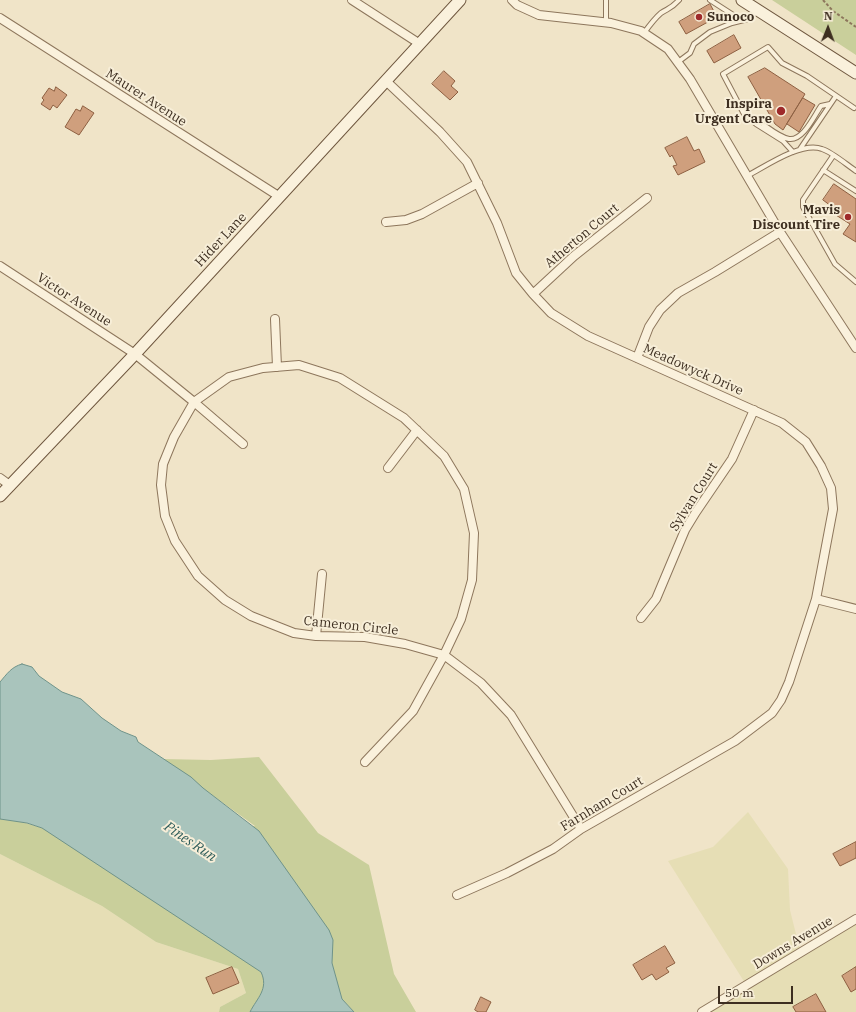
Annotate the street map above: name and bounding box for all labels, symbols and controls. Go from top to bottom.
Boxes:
north arrow [808,8,848,48]
place label: Sunoco [707,9,754,25]
text: N [824,9,833,23]
marker: Sunoco [694,12,704,22]
street label: Maurer Avenue [102,66,190,130]
place label: Inspira Urgent Care [695,96,772,127]
marker: Inspira Urgent Care [775,105,787,117]
street label: Atherton Court [542,201,622,271]
place label: Mavis Discount Tire [753,202,840,233]
street label: Hider Lane [192,210,250,270]
marker: Mavis Discount Tire [843,212,853,222]
street label: Victor Avenue [34,270,114,330]
street label: Meadowyck Drive [641,341,745,399]
street label: Sylvan Court [667,460,721,534]
street label: Cameron Circle [303,613,399,639]
street label: Farnham Court [558,773,646,835]
water label: Pines Run [161,818,219,866]
street label: Downs Avenue [750,913,836,973]
scale bar [720,978,795,1004]
text: 50 m [725,985,754,1000]

